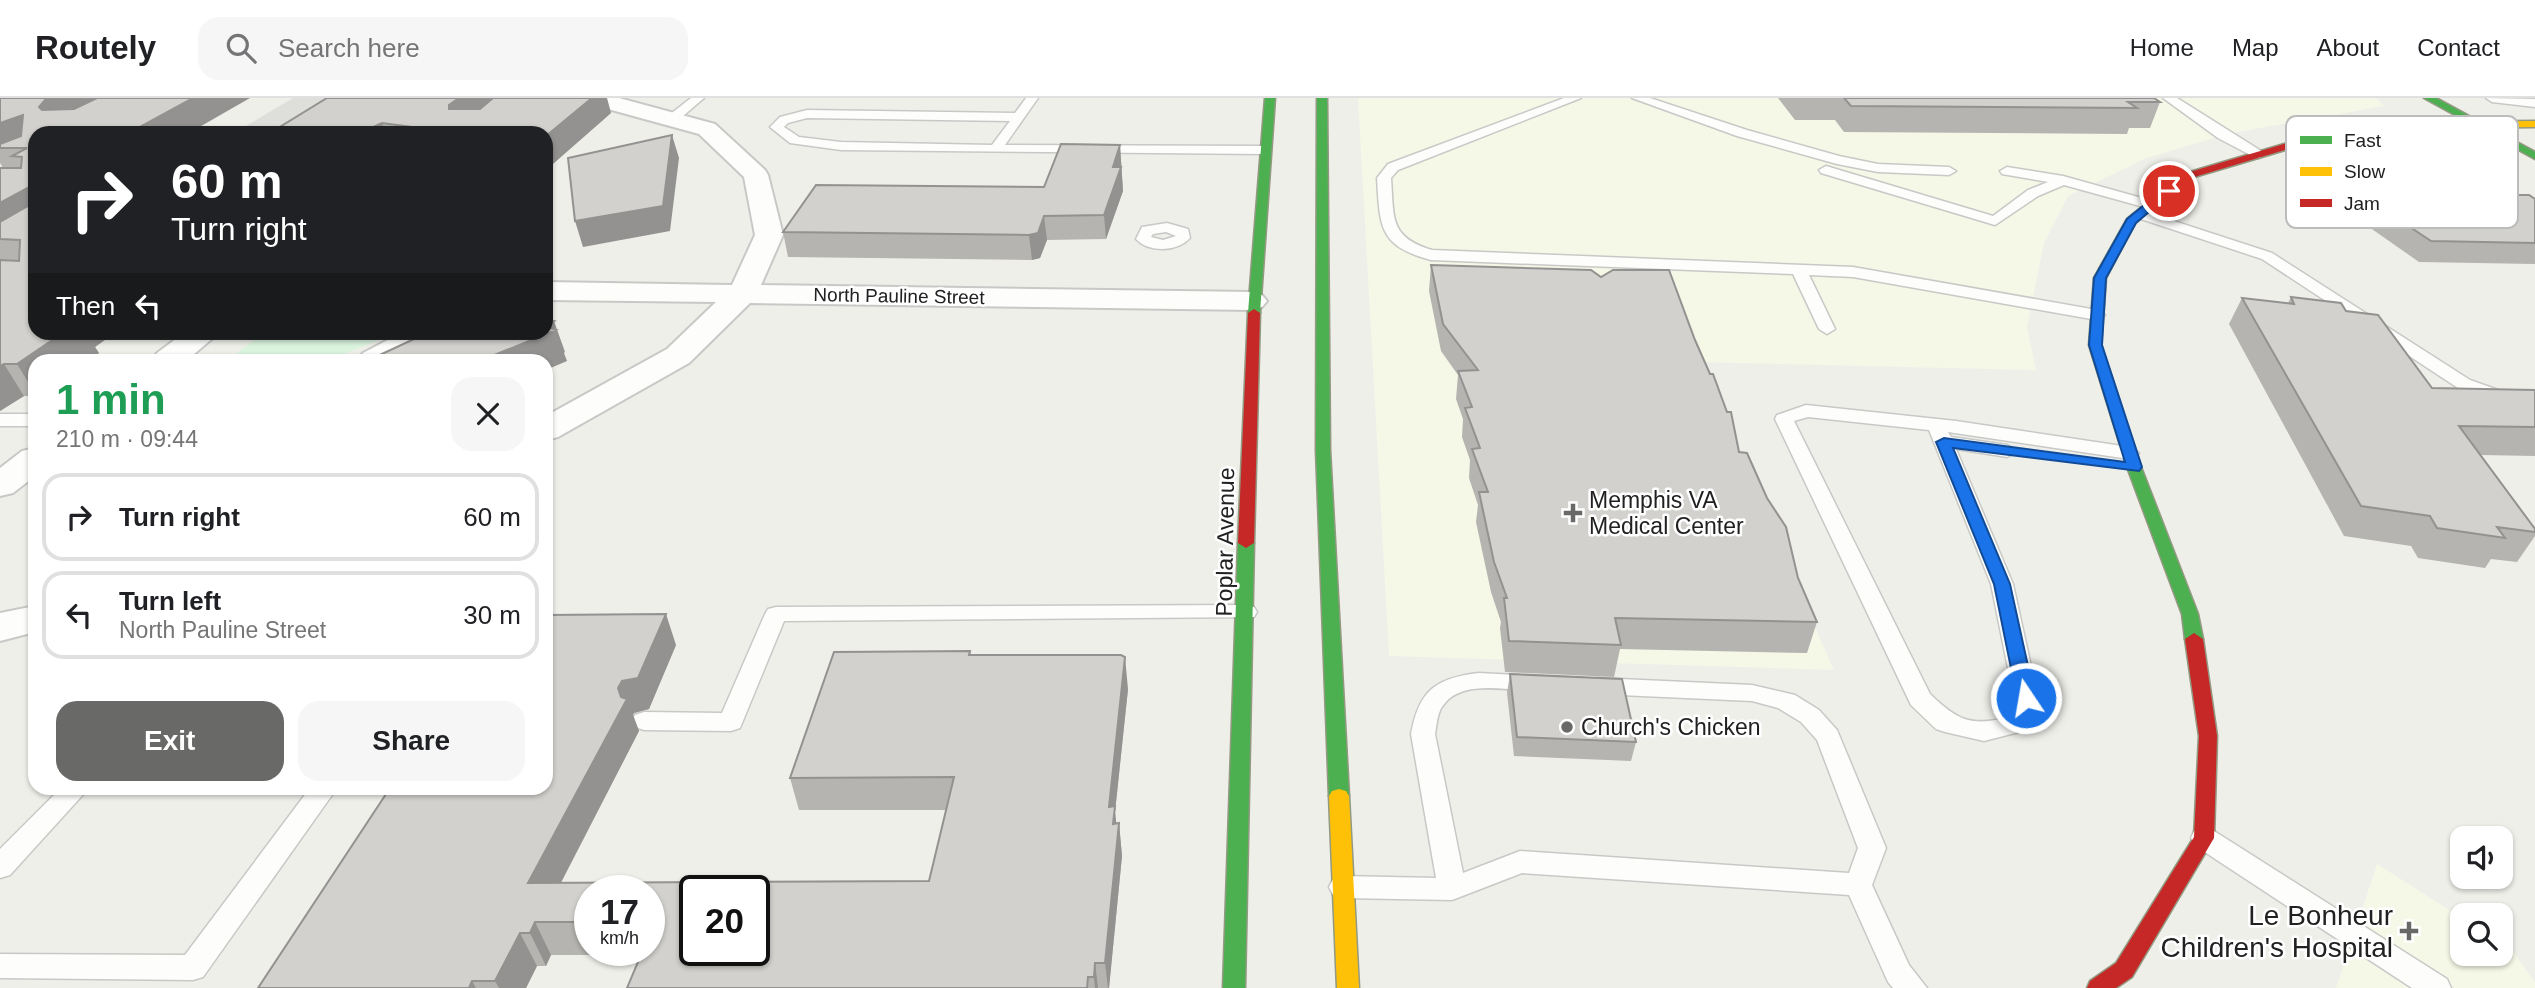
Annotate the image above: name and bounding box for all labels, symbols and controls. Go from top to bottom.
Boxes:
search box [198,17,688,80]
text: Routely [35,29,156,66]
icon: search [222,29,260,67]
text: Search here [278,33,420,63]
text: Home [2130,34,2194,61]
text: Map [2232,34,2279,61]
text: About [2317,34,2379,61]
text: Contact [2417,34,2500,61]
legend [2286,116,2518,228]
text: Fast [2344,130,2382,151]
icon: right [56,154,147,245]
text: 60 m [171,154,283,208]
pin [2139,161,2199,221]
text: Slow [2344,161,2385,182]
icon: arrive [2150,172,2188,210]
text: Jam [2344,193,2380,214]
text: Turn right [171,211,307,247]
street label: North Pauline Street [813,284,985,308]
icon: left [129,287,167,325]
text: Then [56,291,115,321]
text: 1 min [56,376,166,423]
button: close [451,377,525,451]
text: 210 m · 09:44 [56,426,198,452]
street label: Poplar Avenue [1211,467,1239,617]
place label: Memphis VA Medical Center [1589,487,1744,539]
icon: right [60,498,98,536]
text: Turn right [119,502,240,532]
text: 60 m [463,502,521,532]
marker: Memphis VA Medical Center [1563,503,1583,523]
text: Turn left [119,586,221,616]
icon: left [60,596,98,634]
text: 30 m [463,600,521,630]
text: North Pauline Street [119,617,326,643]
position arrow [1989,661,2063,735]
button: Exit [56,701,284,781]
button: Share [298,701,525,781]
place label: Church's Chicken [1581,714,1761,740]
marker: Church's Chicken [1559,719,1575,735]
map controls [2450,826,2513,966]
button: sound [2450,826,2513,889]
speed limit sign: 20 [679,875,770,966]
text: 17 [600,892,639,931]
place label: Le Bonheur Children's Hospital [2160,900,2393,963]
button: search [2450,903,2513,966]
marker: Le Bonheur Children's Hospital [2399,921,2419,941]
text: km/h [600,928,639,948]

